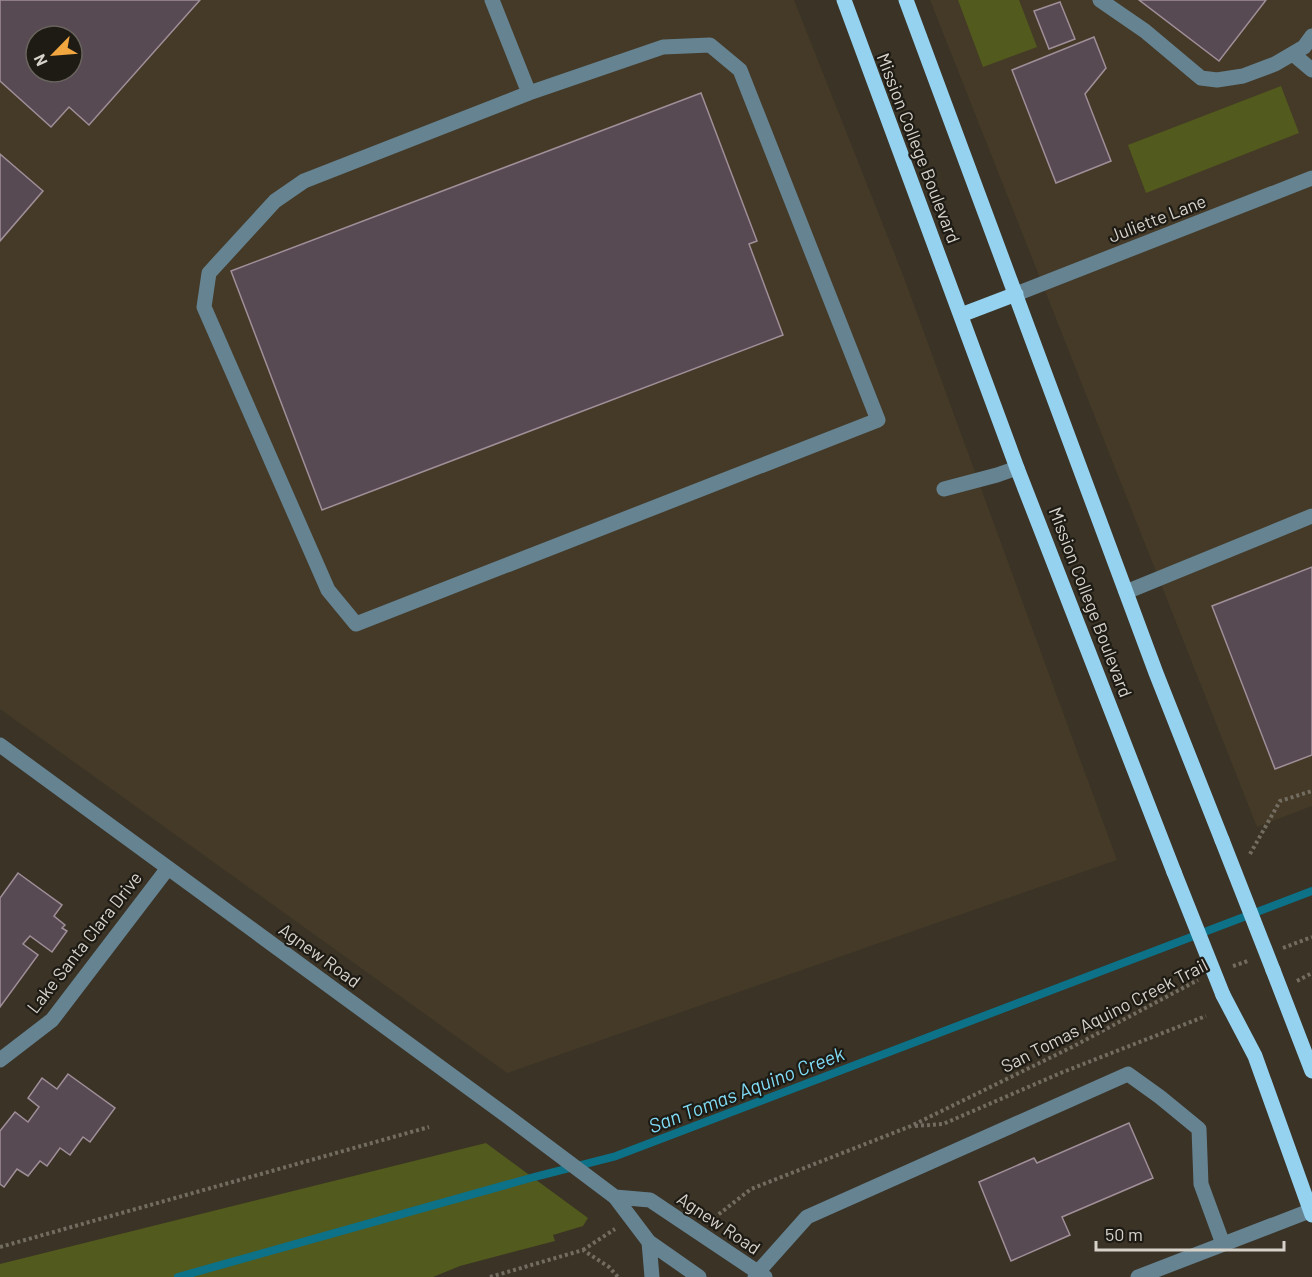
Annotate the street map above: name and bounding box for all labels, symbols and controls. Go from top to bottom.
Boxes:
north arrow [24,24,84,84]
street label: Mission College Boulevard [873,50,965,246]
text: N [29,52,51,69]
street label: Juliette Lane [1105,189,1209,247]
street label: Mission College Boulevard [1045,504,1137,700]
street label: Lake Santa Clara Drive [22,867,146,1017]
street label: Agnew Road [275,918,365,992]
street label: San Tomas Aquino Creek Trail [997,953,1211,1077]
water label: San Tomas Aquino Creek [645,1040,848,1137]
street label: Agnew Road [673,1187,765,1259]
scale bar [1096,1214,1284,1252]
text: 50 m [1105,1223,1143,1245]

